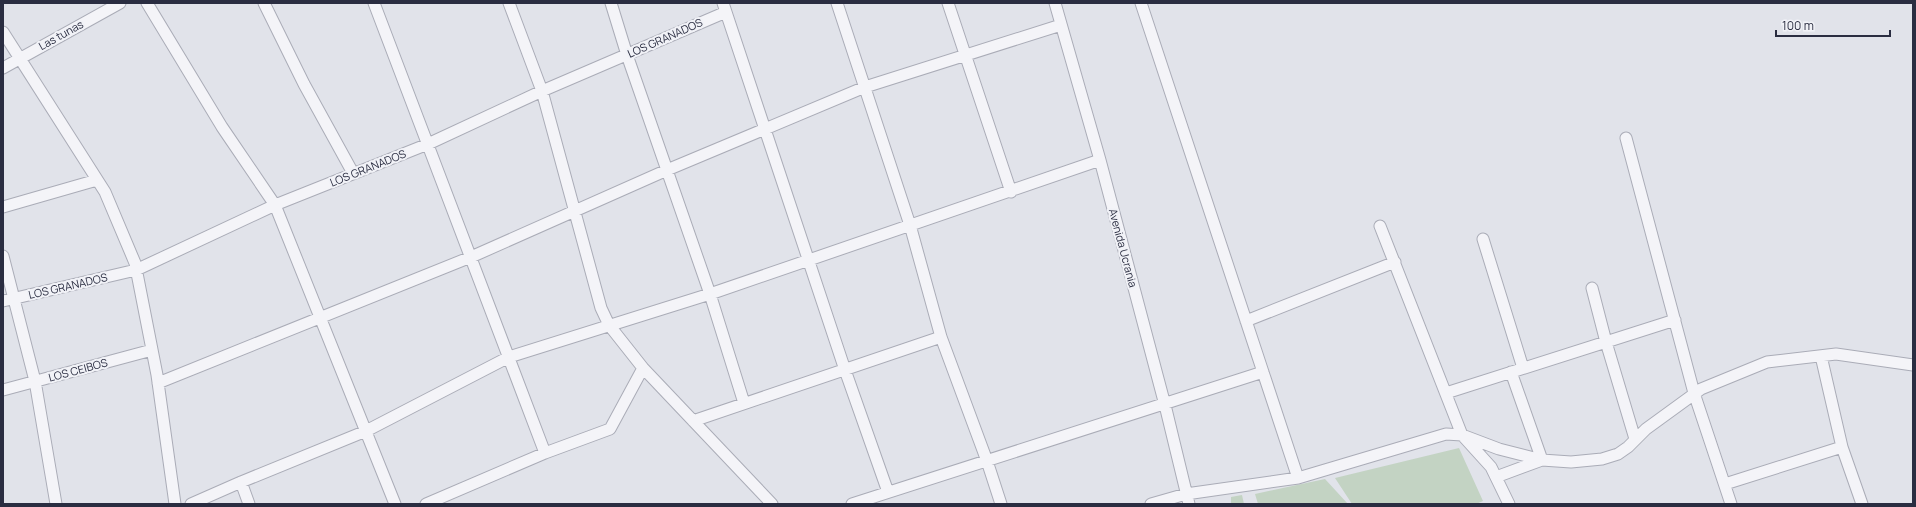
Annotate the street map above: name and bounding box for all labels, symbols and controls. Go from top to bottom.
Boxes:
scale bar [1776,12,1890,38]
street label: LOS GRANADOS [625,14,705,61]
street label: Las tunas [36,16,86,53]
text: 100 m [1782,17,1814,34]
street label: LOS GRANADOS [328,145,408,190]
street label: Avenida Ucrania [1106,207,1141,289]
street label: LOS GRANADOS [27,269,109,302]
street label: LOS CEIBOS [47,354,109,385]

